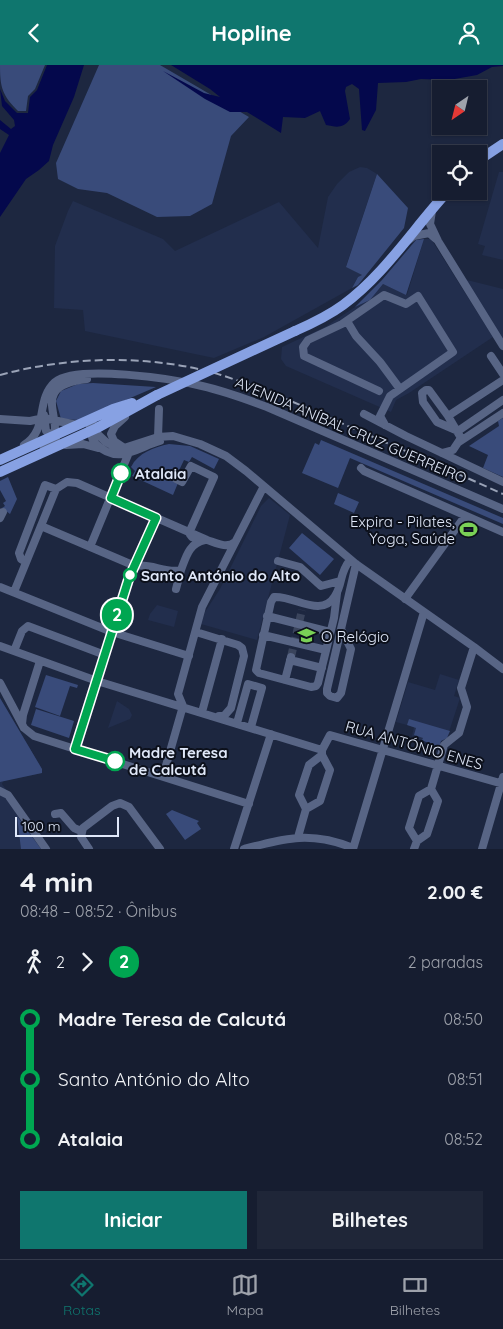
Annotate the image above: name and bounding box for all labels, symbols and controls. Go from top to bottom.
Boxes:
icon: back [20,19,48,47]
text: Hopline [211,19,292,47]
icon: person [455,19,483,47]
north arrow [432,80,488,135]
map controls [432,80,487,200]
button: locate [432,145,487,200]
street label: AVENIDA ANÍBAL CRUZ GUERREIRO [232,373,470,487]
marker: Atalaia [111,463,131,483]
place label: Atalaia [135,464,187,483]
place label: Expira - Pilates, Yoga, Saúde [350,512,455,548]
sports icon: Expira - Pilates, Yoga, Saúde [459,520,479,540]
place label: Santo António do Alto [141,566,300,585]
marker: Santo António do Alto [123,568,137,582]
line badge: 2 [101,599,133,631]
text: 2 [112,603,122,626]
school or university icon: O Relógio [297,626,317,646]
place label: O Relógio [321,627,389,646]
street label: RUA ANTÓNIO ENES [343,716,485,774]
place label: Madre Teresa de Calcutá [129,743,228,779]
marker: Madre Teresa de Calcutá [105,751,125,771]
scale bar [15,814,119,837]
text: 100 m [22,817,60,835]
text: 4 min [20,864,93,899]
text: 2.00 € [427,880,483,904]
text: 08:48 – 08:52 · Ônibus [20,901,177,921]
icon: walk [20,948,48,976]
icon: forward [73,948,101,976]
text: 2 [119,950,129,973]
text: 2 [56,952,65,972]
text: 2 paradas [408,952,483,972]
text: Madre Teresa de Calcutá [58,1007,286,1031]
text: 08:50 [444,1009,483,1029]
text: Santo António do Alto [58,1067,250,1091]
text: 08:51 [447,1069,483,1089]
text: Atalaia [58,1127,123,1151]
text: 08:52 [444,1129,483,1149]
button: Iniciar [20,1191,247,1249]
button: Bilhetes [257,1191,483,1249]
tab: Rotas [63,1271,101,1319]
tab: Mapa [227,1271,264,1319]
tab: Bilhetes [390,1271,440,1319]

